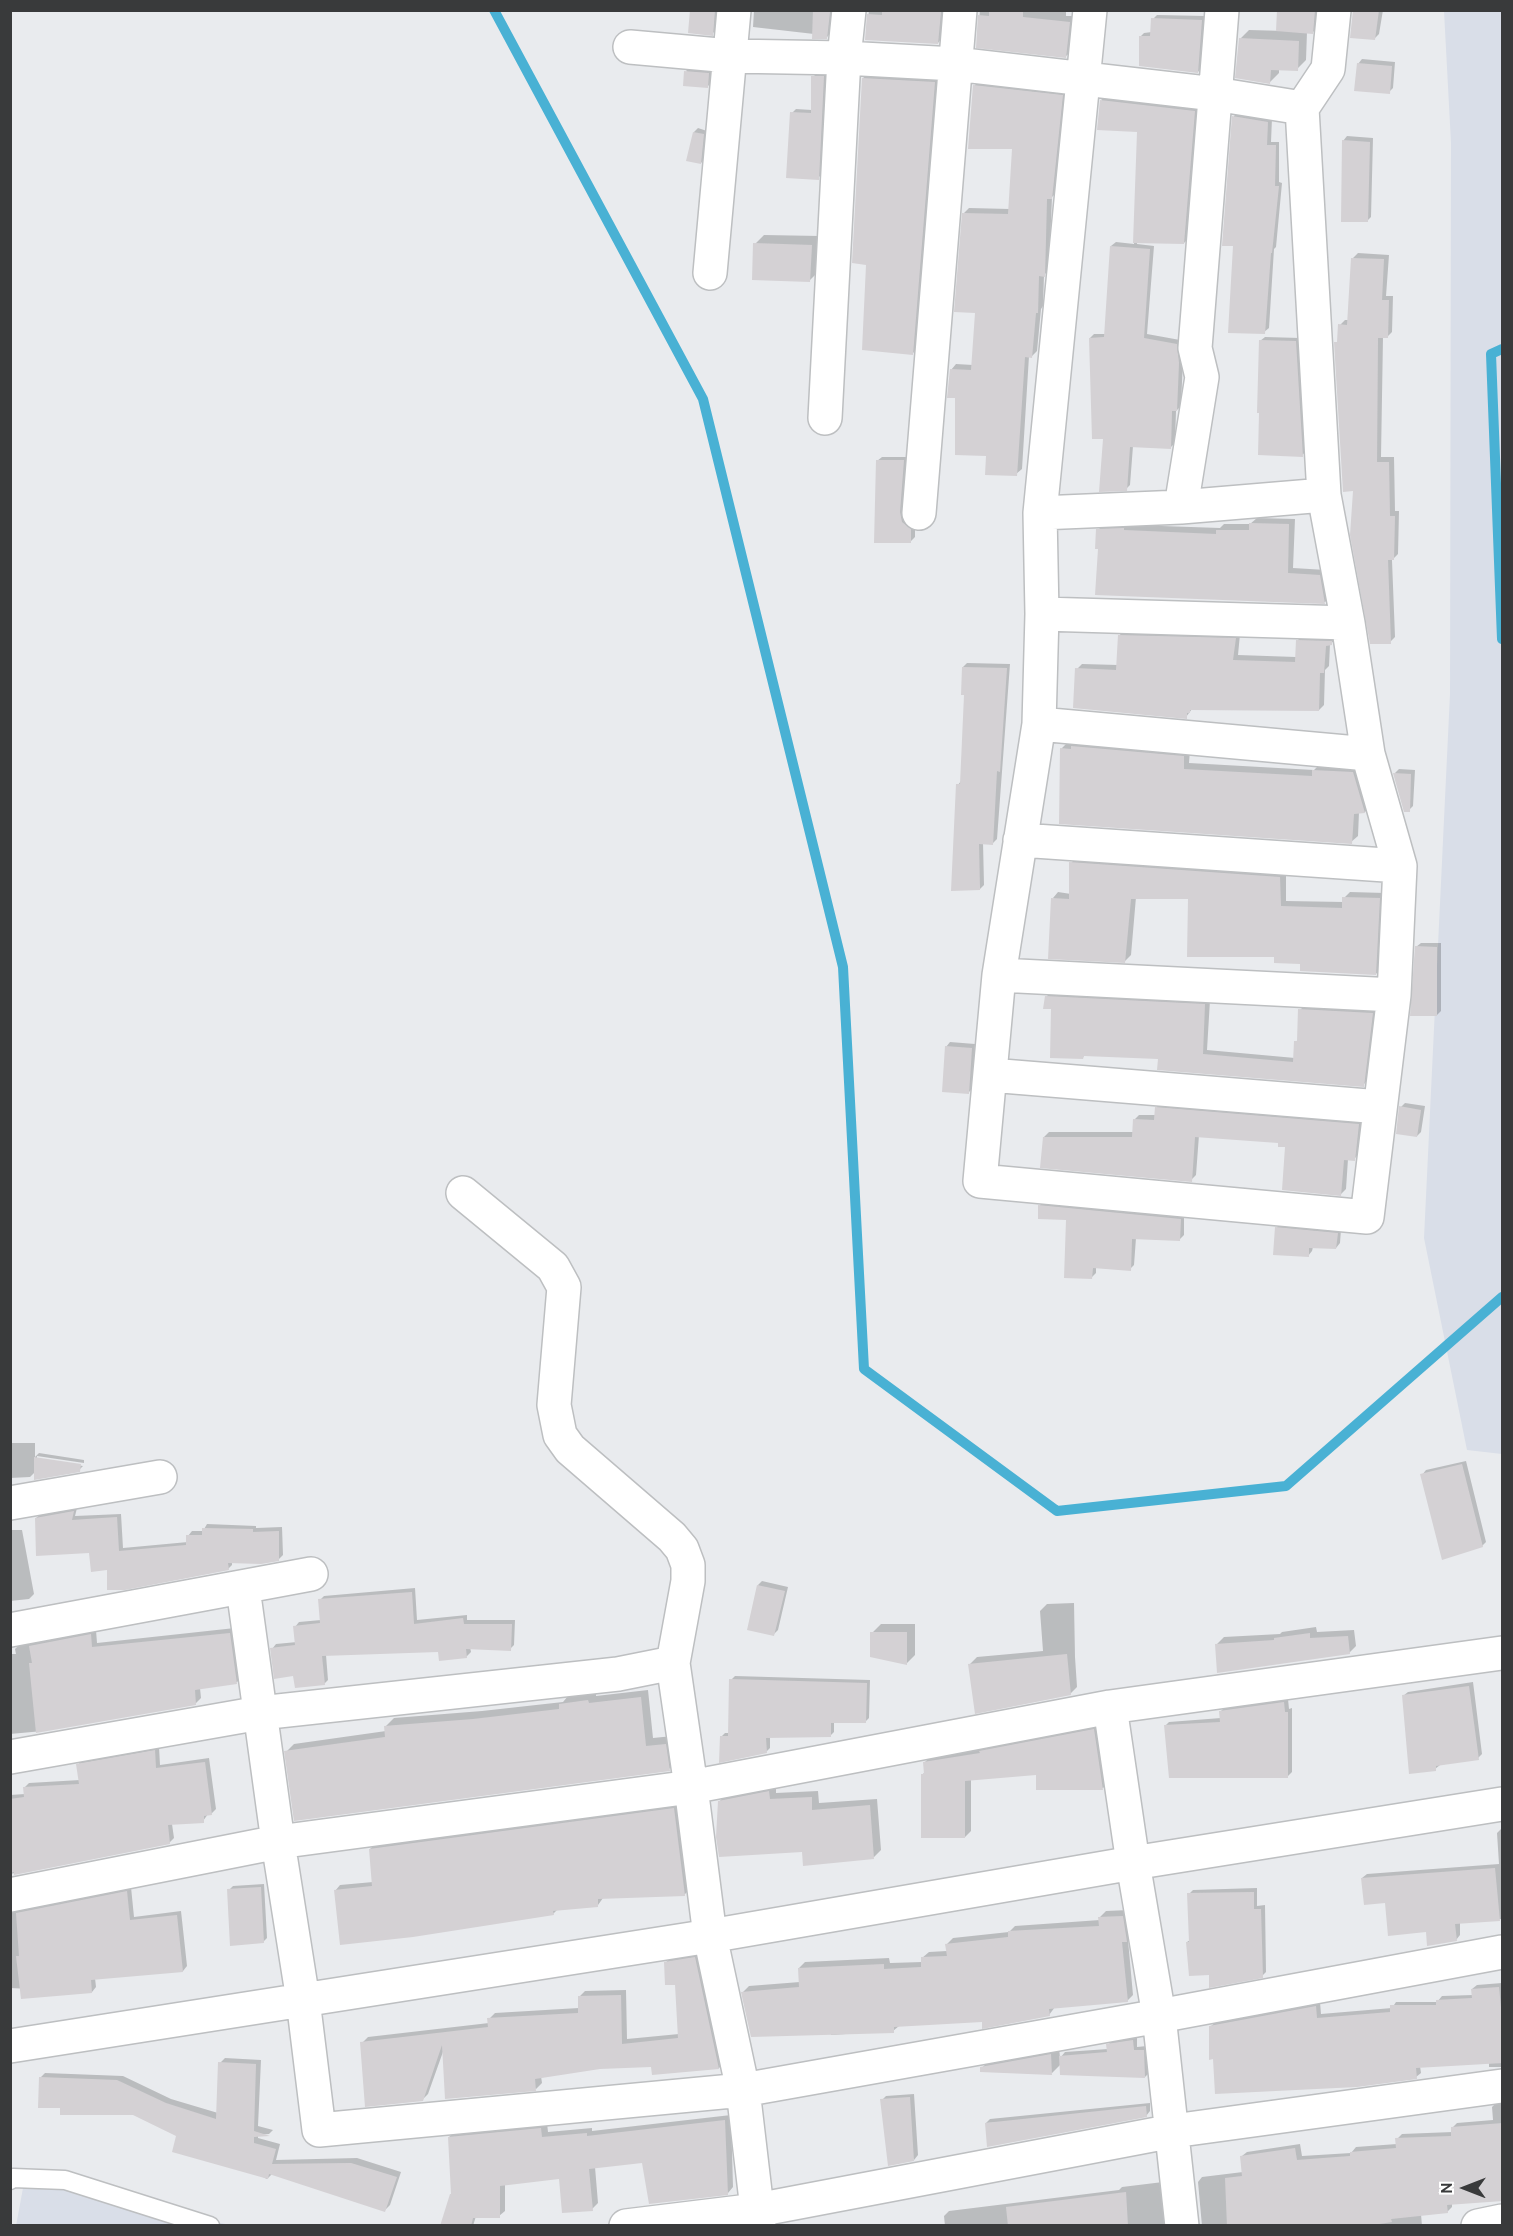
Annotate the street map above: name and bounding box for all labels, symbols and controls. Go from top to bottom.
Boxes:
north arrow [1435,2158,1495,2218]
text: N [1437,2182,1456,2194]

